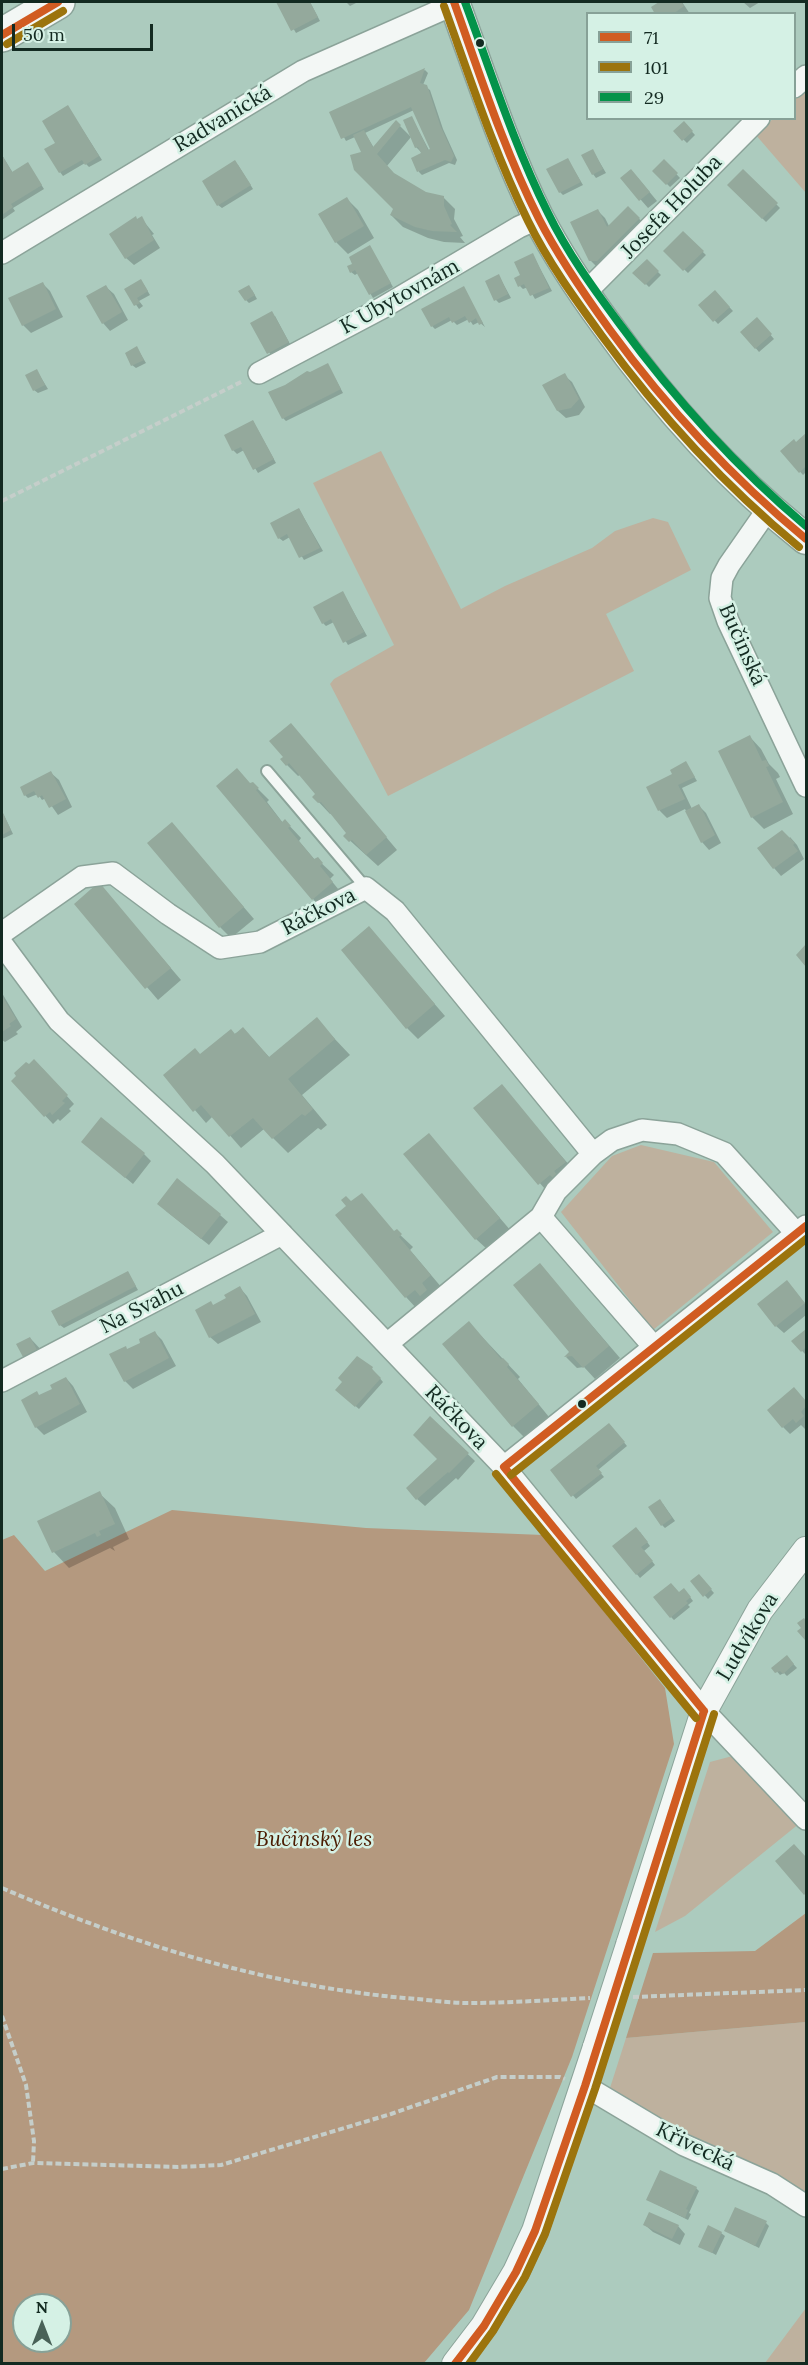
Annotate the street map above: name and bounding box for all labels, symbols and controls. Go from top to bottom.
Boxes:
scale bar [15,12,156,50]
legend [586,12,796,120]
text: 50 m [23,23,65,46]
text: 71 [644,26,659,49]
unlabelled marker [474,37,486,49]
text: 101 [644,56,668,79]
street label: Radvanická [170,80,276,158]
text: 29 [644,86,664,109]
street label: Josefa Holuba [616,150,728,264]
street label: K Ubytovnám [336,254,464,340]
street label: Bučinská [713,600,771,690]
street label: Ráčkova [278,883,360,941]
street label: Na Svahu [96,1276,188,1340]
street label: Ráčkova [419,1381,493,1455]
unlabelled marker [576,1398,588,1410]
street label: Ludvíkova [712,1588,784,1686]
park label: Bučinský les [256,1827,372,1853]
street label: Křivecká [652,2117,738,2177]
north arrow [12,2293,72,2353]
text: N [36,2297,48,2317]

